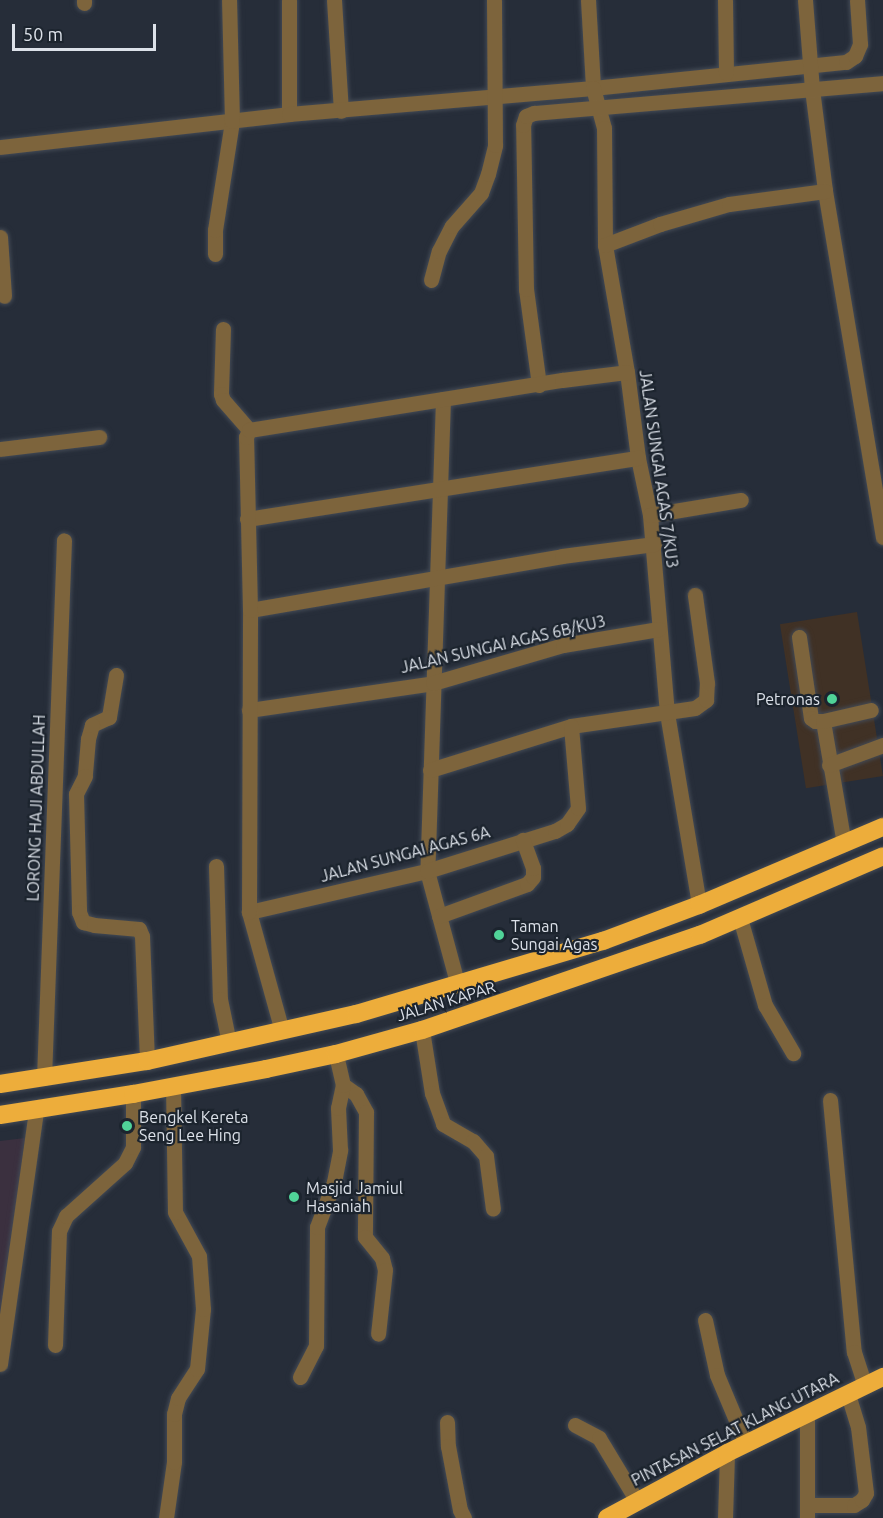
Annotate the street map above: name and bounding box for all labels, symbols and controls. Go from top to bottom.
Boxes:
scale bar [15,12,159,50]
text: 50 m [23,24,63,44]
street label: JALAN SUNGAI AGAS 7/KU3 [636,369,682,569]
street label: JALAN SUNGAI AGAS 6B/KU3 [399,611,607,677]
place label: Petronas [756,689,820,709]
marker: Petronas [825,692,839,706]
street label: LORONG HAJI ABDULLAH [23,714,49,902]
street label: JALAN SUNGAI AGAS 6A [318,822,492,886]
place label: Taman Sungai Agas [511,916,597,954]
marker: Taman Sungai Agas [492,928,506,942]
street label: JALAN KAPAR [394,977,498,1025]
place label: Bengkel Kereta Seng Lee Hing [139,1107,249,1145]
marker: Bengkel Kereta Seng Lee Hing [120,1119,134,1133]
place label: Masjid Jamiul Hasaniah [306,1178,403,1216]
marker: Masjid Jamiul Hasaniah [287,1190,301,1204]
street label: PINTASAN SELAT KLANG UTARA [628,1368,842,1490]

